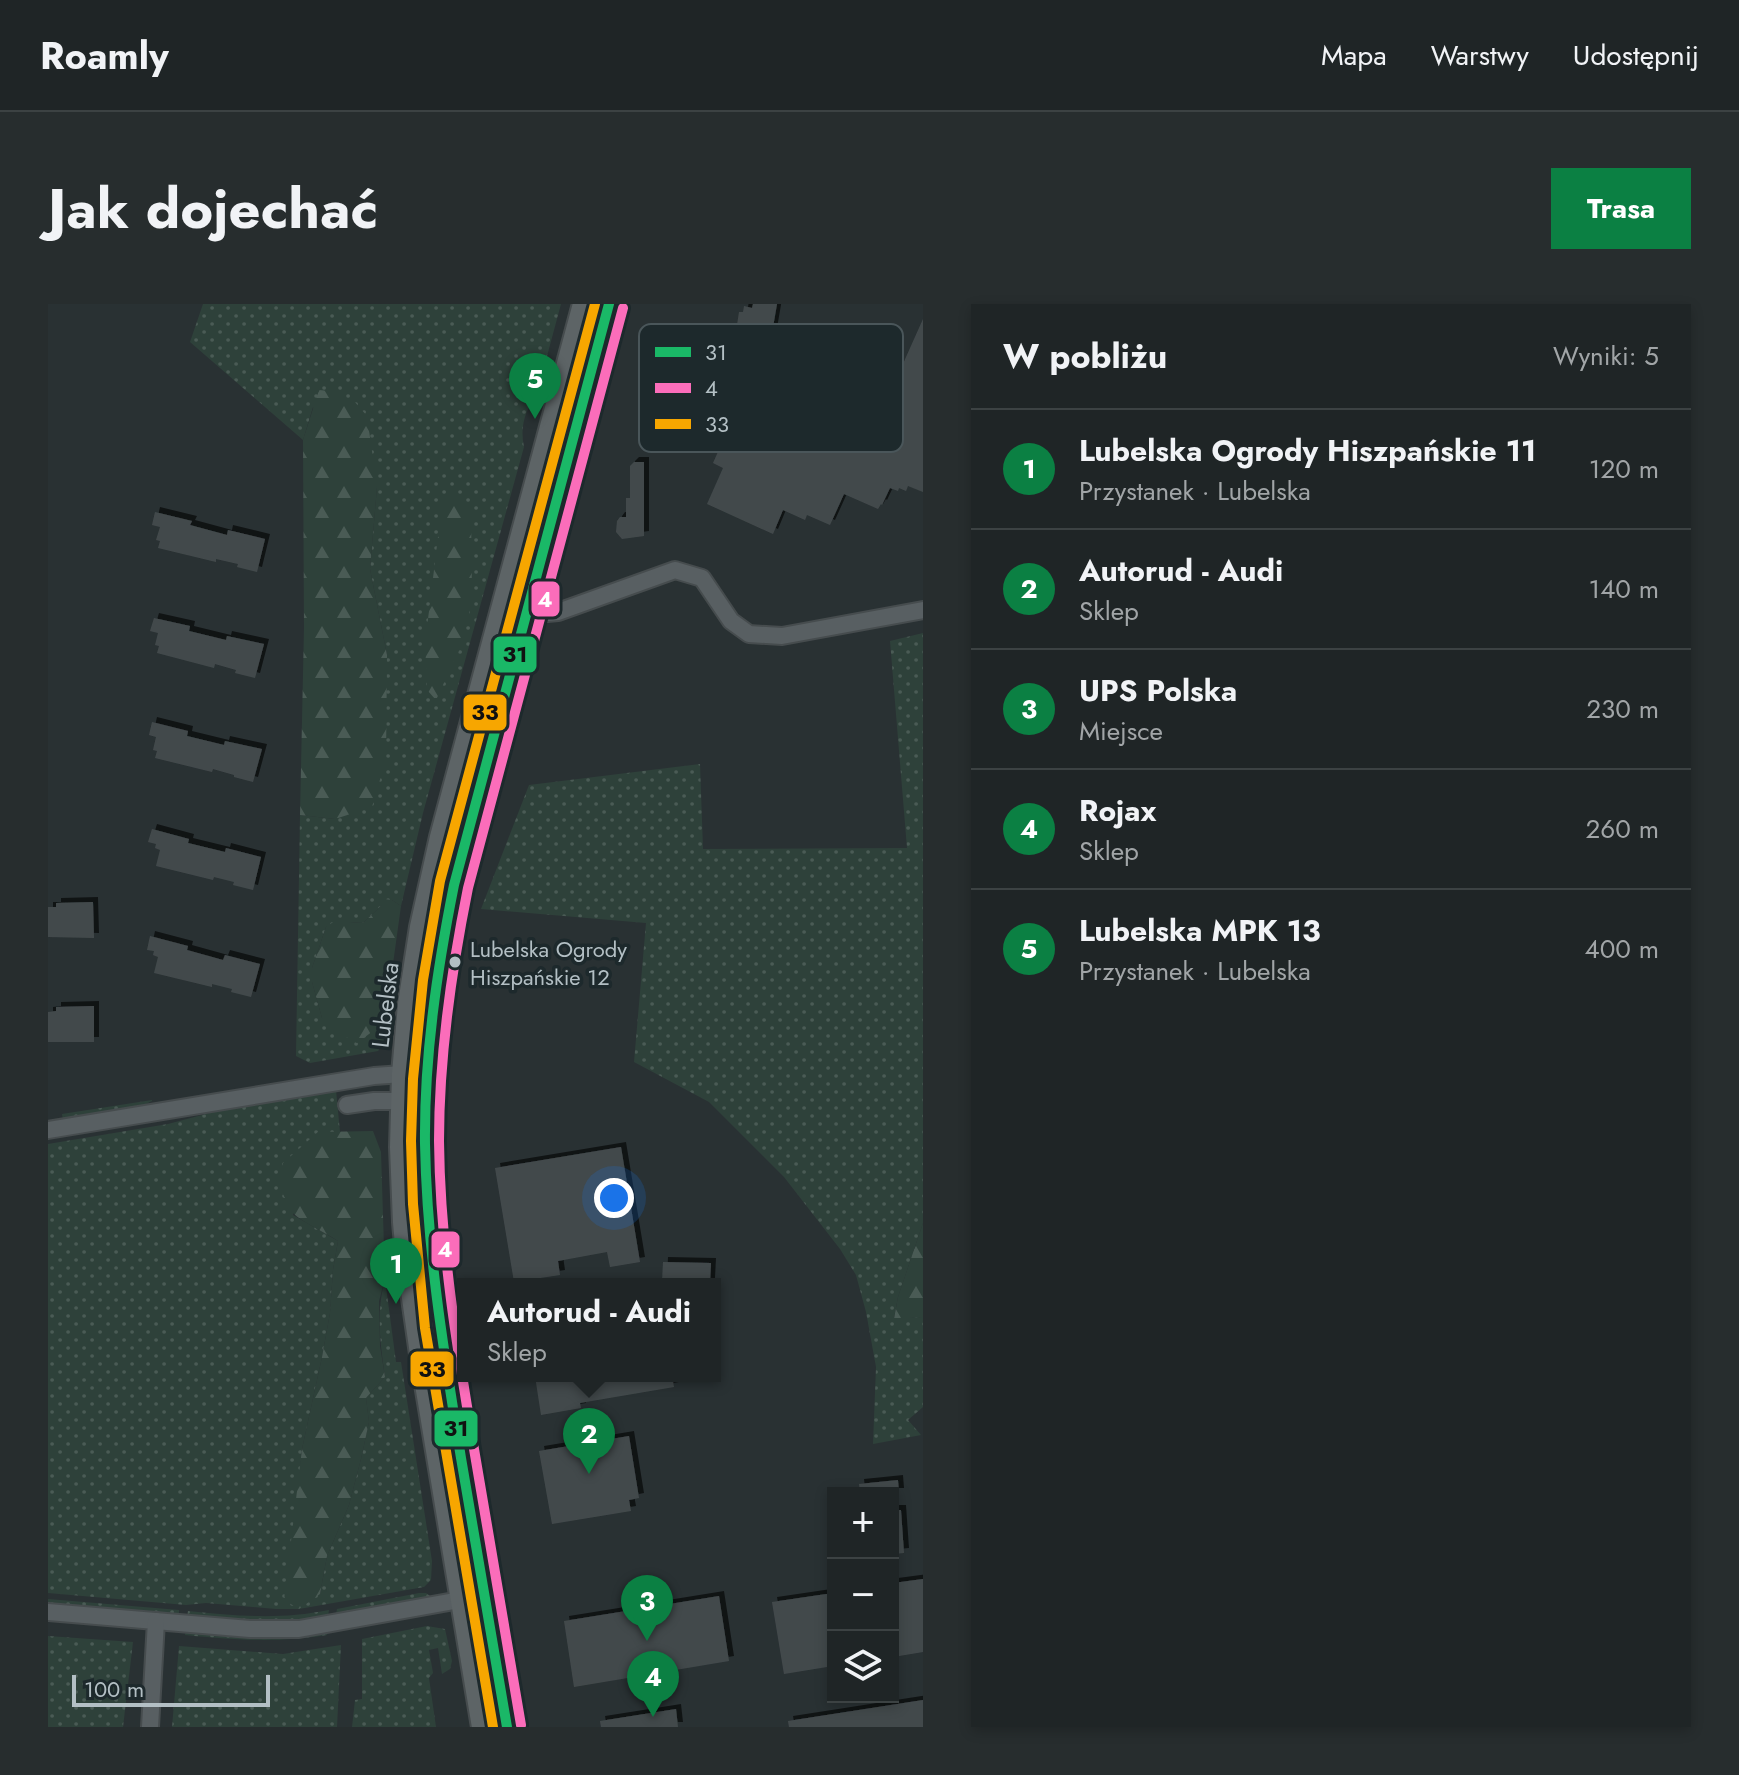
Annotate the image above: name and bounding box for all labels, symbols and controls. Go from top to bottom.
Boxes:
text: Roamly [40,28,169,83]
text: Mapa [1321,35,1387,76]
text: Warstwy [1431,35,1529,76]
text: Udostępnij [1573,35,1699,76]
text: Jak dojechać [48,168,378,249]
button: Trasa [1551,168,1691,249]
legend [639,324,903,452]
text: W pobliżu [1003,332,1167,381]
text: 31 [705,336,727,368]
text: Wyniki: 5 [1553,337,1659,375]
pin: 5 [509,353,561,419]
text: 4 [705,372,718,404]
text: 33 [705,408,729,440]
text: Lubelska Ogrody Hiszpańskie 11 [1079,429,1536,472]
text: 1 [1022,450,1036,488]
text: 120 m [1589,450,1659,488]
text: Przystanek · Lubelska [1079,472,1311,510]
text: Autorud - Audi [1079,549,1283,592]
text: 2 [1020,570,1038,608]
text: 140 m [1588,570,1659,608]
line badge: 4 [530,580,561,618]
text: 4 [537,583,553,615]
text: Sklep [1079,592,1139,630]
line badge: 31 [492,635,538,674]
text: 31 [503,638,527,670]
text: UPS Polska [1079,669,1237,712]
text: 3 [1021,690,1037,728]
text: 230 m [1586,690,1659,728]
line badge: 33 [462,693,508,732]
text: 33 [471,696,499,728]
text: Miejsce [1079,712,1163,750]
text: Rojax [1079,789,1156,832]
text: 4 [1020,810,1038,848]
text: 260 m [1586,810,1659,848]
text: Sklep [1079,832,1139,870]
text: Lubelska MPK 13 [1079,909,1321,952]
text: 5 [1021,930,1037,968]
text: 400 m [1585,930,1659,968]
place label: Lubelska Ogrody Hiszpańskie 12 [470,933,627,993]
text: Przystanek · Lubelska [1079,952,1311,990]
marker: Lubelska Ogrody Hiszpańskie 12 [447,954,463,970]
street label: Lubelska [362,960,408,1050]
your location [594,1178,634,1218]
line badge: 4 [430,1230,461,1269]
text: 4 [437,1233,453,1265]
pin: 1 [370,1238,422,1304]
popup [457,1278,721,1382]
text: Autorud - Audi [487,1290,691,1333]
text: Sklep [487,1333,547,1371]
line badge: 33 [409,1350,455,1388]
text: 33 [418,1353,446,1385]
pin: 2 [563,1408,615,1474]
line badge: 31 [433,1409,479,1448]
text: 31 [444,1412,468,1444]
map controls [827,1487,899,1703]
button: + [827,1487,899,1559]
button: − [827,1559,899,1631]
pin: 3 [621,1575,673,1641]
button: layers [827,1631,899,1703]
pin: 4 [627,1651,679,1717]
scale bar [72,1671,270,1707]
text: 100 m [84,1673,144,1705]

